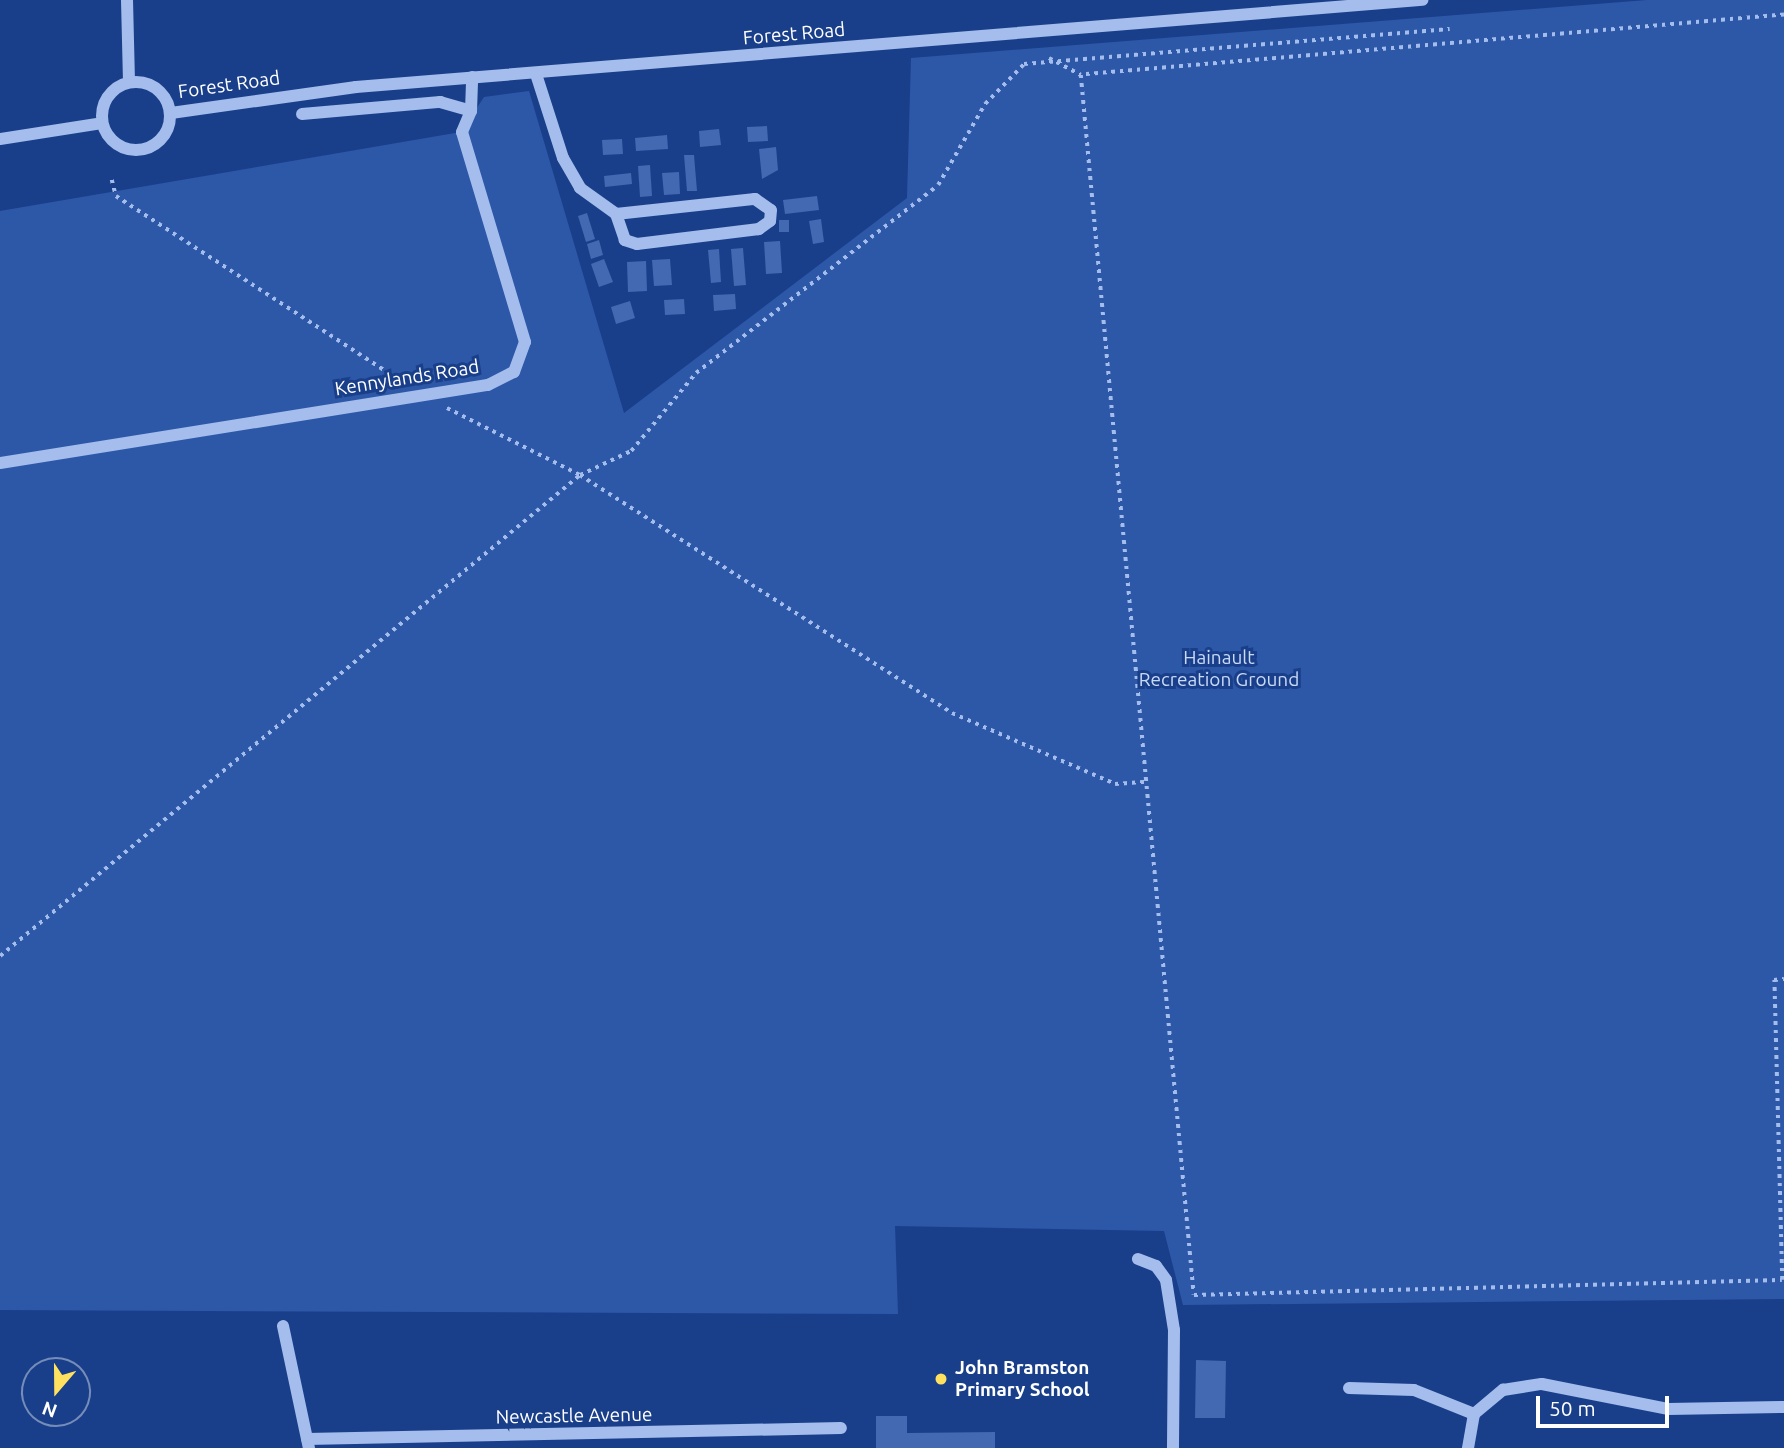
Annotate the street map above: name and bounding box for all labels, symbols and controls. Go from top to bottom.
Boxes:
street label: Forest Road [742,18,846,50]
street label: Forest Road [177,67,281,103]
street label: Kennylands Road [333,355,481,401]
park label: Hainault Recreation Ground [1139,647,1299,691]
north arrow [21,1357,91,1427]
place label: John Bramston Primary School [955,1357,1090,1401]
marker: John Bramston Primary School [933,1371,949,1387]
scale bar [1539,1382,1672,1426]
text: 50 m [1549,1396,1596,1420]
text: N [39,1397,60,1423]
street label: Newcastle Avenue [495,1403,653,1429]

